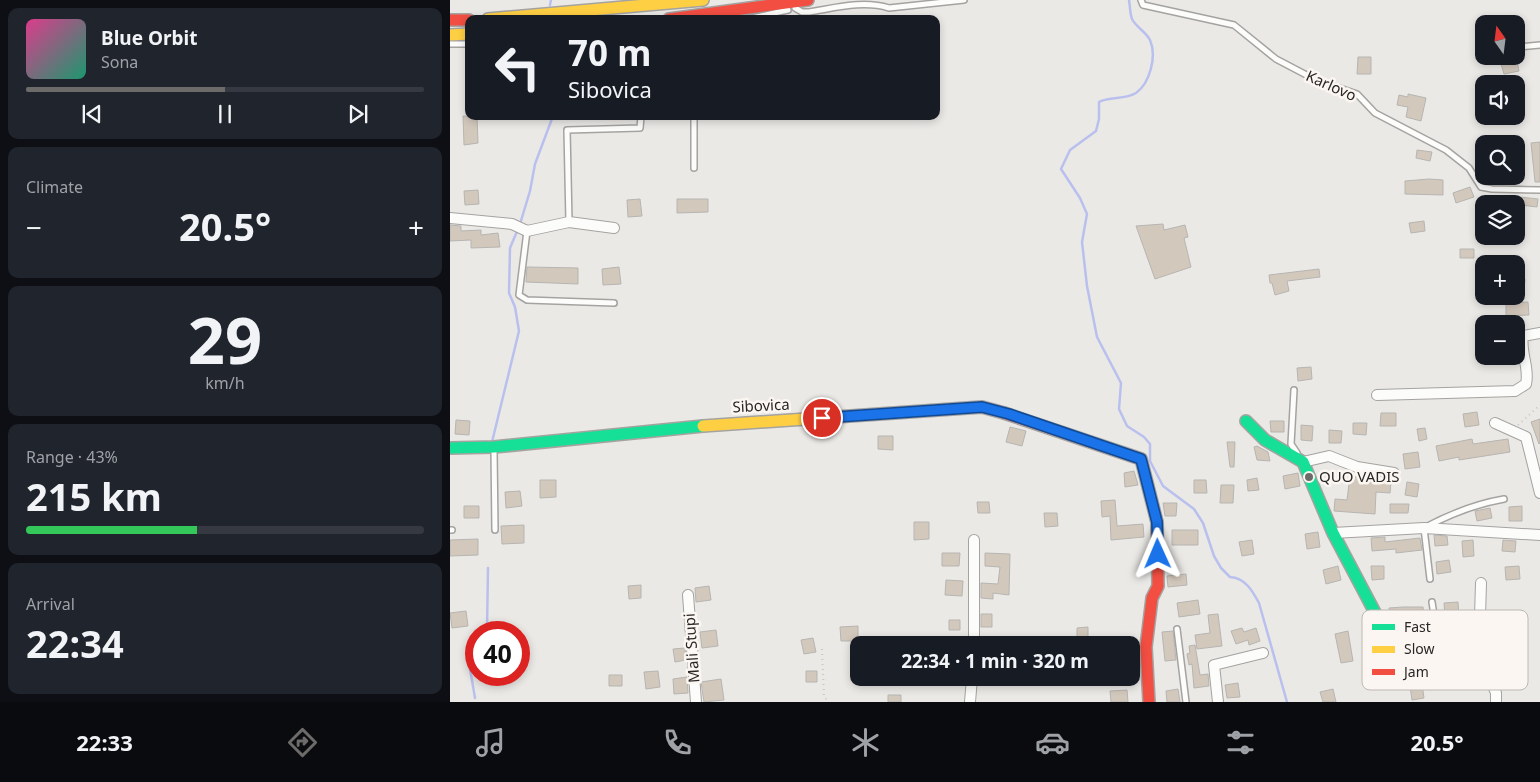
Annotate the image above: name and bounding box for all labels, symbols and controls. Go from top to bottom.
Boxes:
north arrow [1475,15,1525,65]
map controls [1475,15,1525,365]
text: Blue Orbit [101,25,197,51]
text: 70 m [568,29,651,76]
icon: left [485,35,550,100]
text: Sona [101,51,138,73]
street label: Karlovo [1303,65,1360,105]
text: Sibovica [568,74,652,104]
button: sound [1475,75,1525,125]
icon: previous [78,100,106,128]
icon: pause [211,100,239,128]
icon: next [344,100,372,128]
button: search [1475,135,1525,185]
text: Climate [26,176,83,198]
button: layers [1475,195,1525,245]
text: 20.5° [179,200,271,252]
text: − [26,208,42,246]
text: + [408,208,424,246]
button: + [1475,255,1525,305]
text: 29 [188,295,262,383]
button: − [1475,315,1525,365]
text: km/h [205,372,245,394]
street label: Sibovica [732,394,790,416]
pin [801,397,843,439]
icon: arrive [808,404,836,432]
text: Range · 43% [26,446,118,468]
place label: QUO VADIS [1319,466,1400,486]
text: 215 km [26,470,162,522]
marker: QUO VADIS [1303,471,1315,483]
position arrow [1131,527,1183,579]
text: Arrival [26,593,75,615]
legend [1362,610,1528,690]
street label: Mali Stupi [679,613,703,684]
text: 22:34 [26,617,124,669]
text: Fast [1404,617,1431,636]
speed limit sign: 40 [465,621,530,686]
text: Slow [1404,639,1435,658]
text: 22:34 · 1 min · 320 m [901,648,1089,674]
text: Jam [1402,662,1429,681]
icon: directions [285,725,320,760]
icon: music [473,725,508,760]
icon: phone [660,725,695,760]
icon: climate [848,725,883,760]
icon: car [1035,725,1070,760]
icon: filters [1223,725,1258,760]
text: 22:33 [76,727,133,757]
text: 20.5° [1410,727,1464,757]

